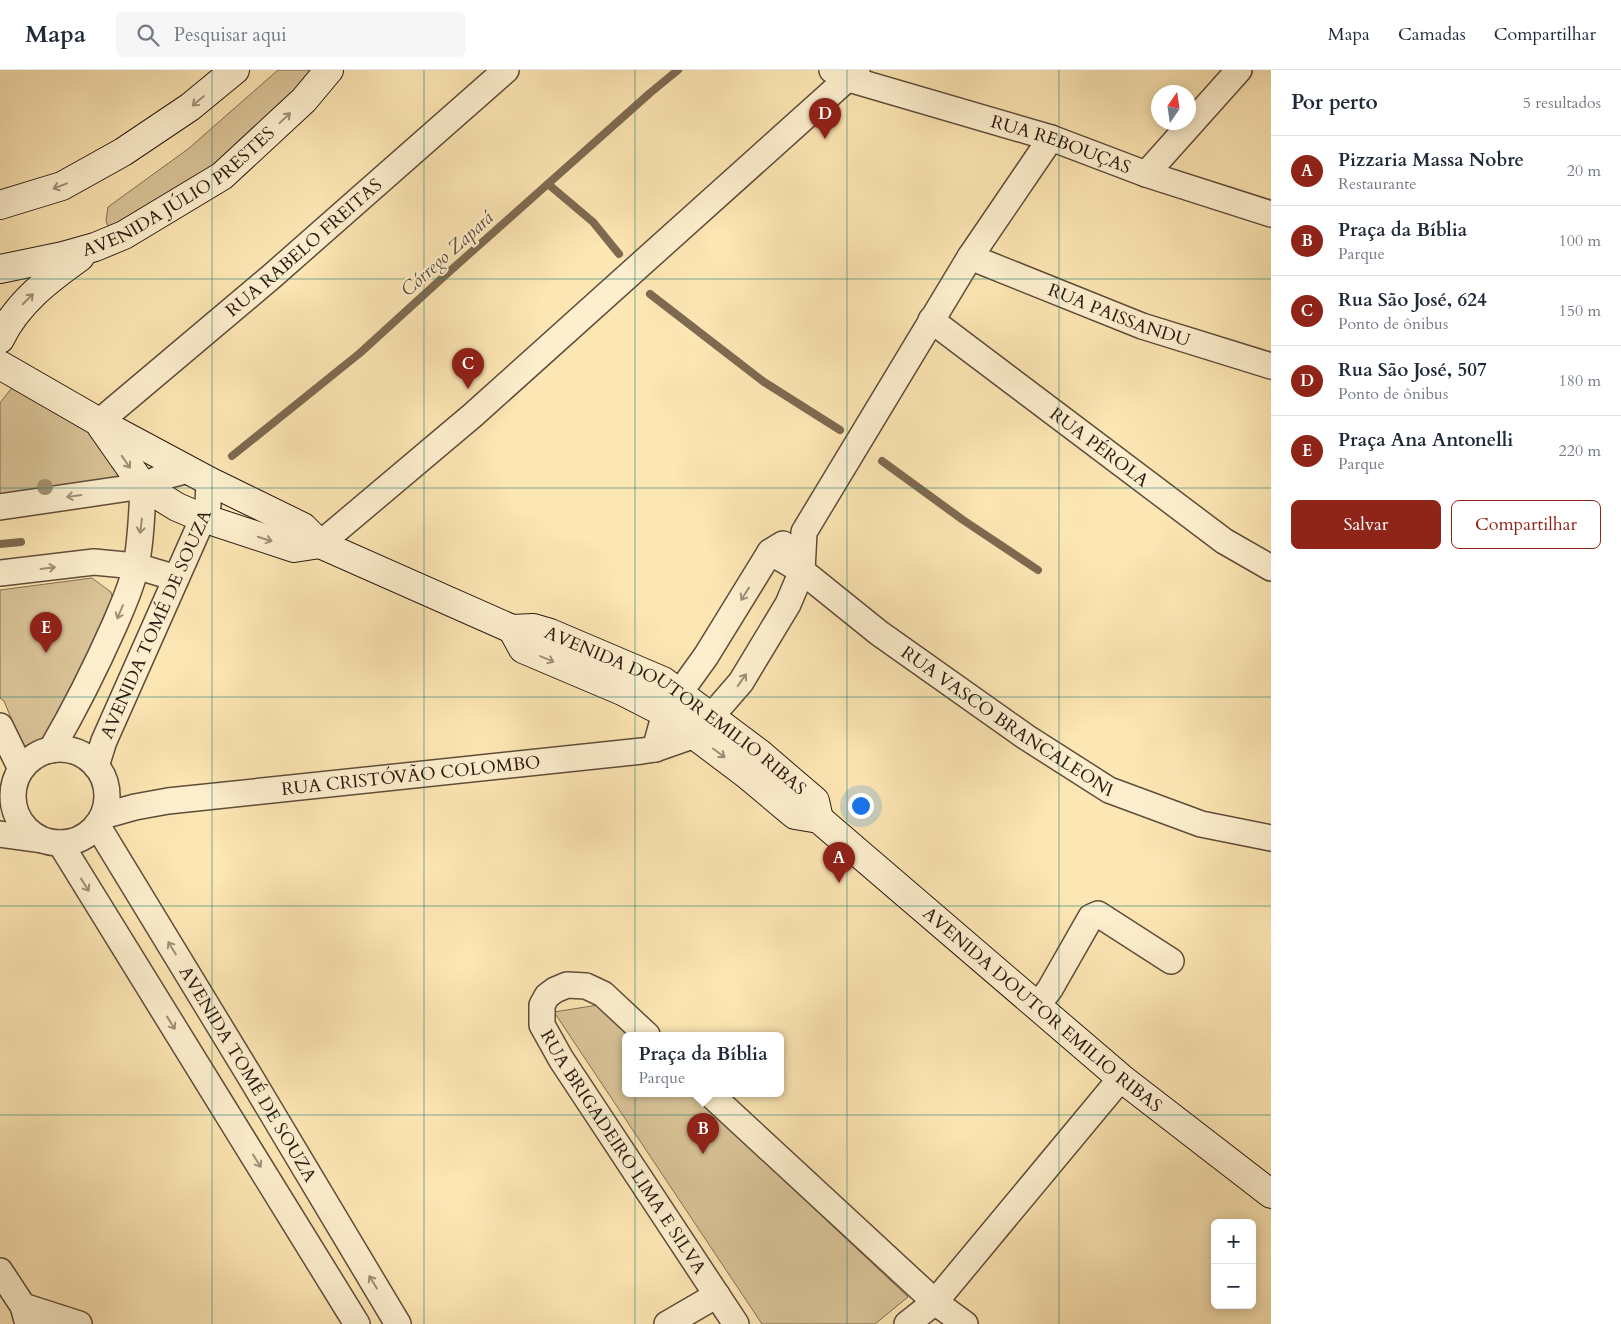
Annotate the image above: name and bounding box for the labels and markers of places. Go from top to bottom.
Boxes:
pin: D [809,98,841,139]
pin: C [452,348,484,389]
pin: E [30,612,62,653]
pin: A [823,842,855,883]
pin: B [687,1113,719,1154]

